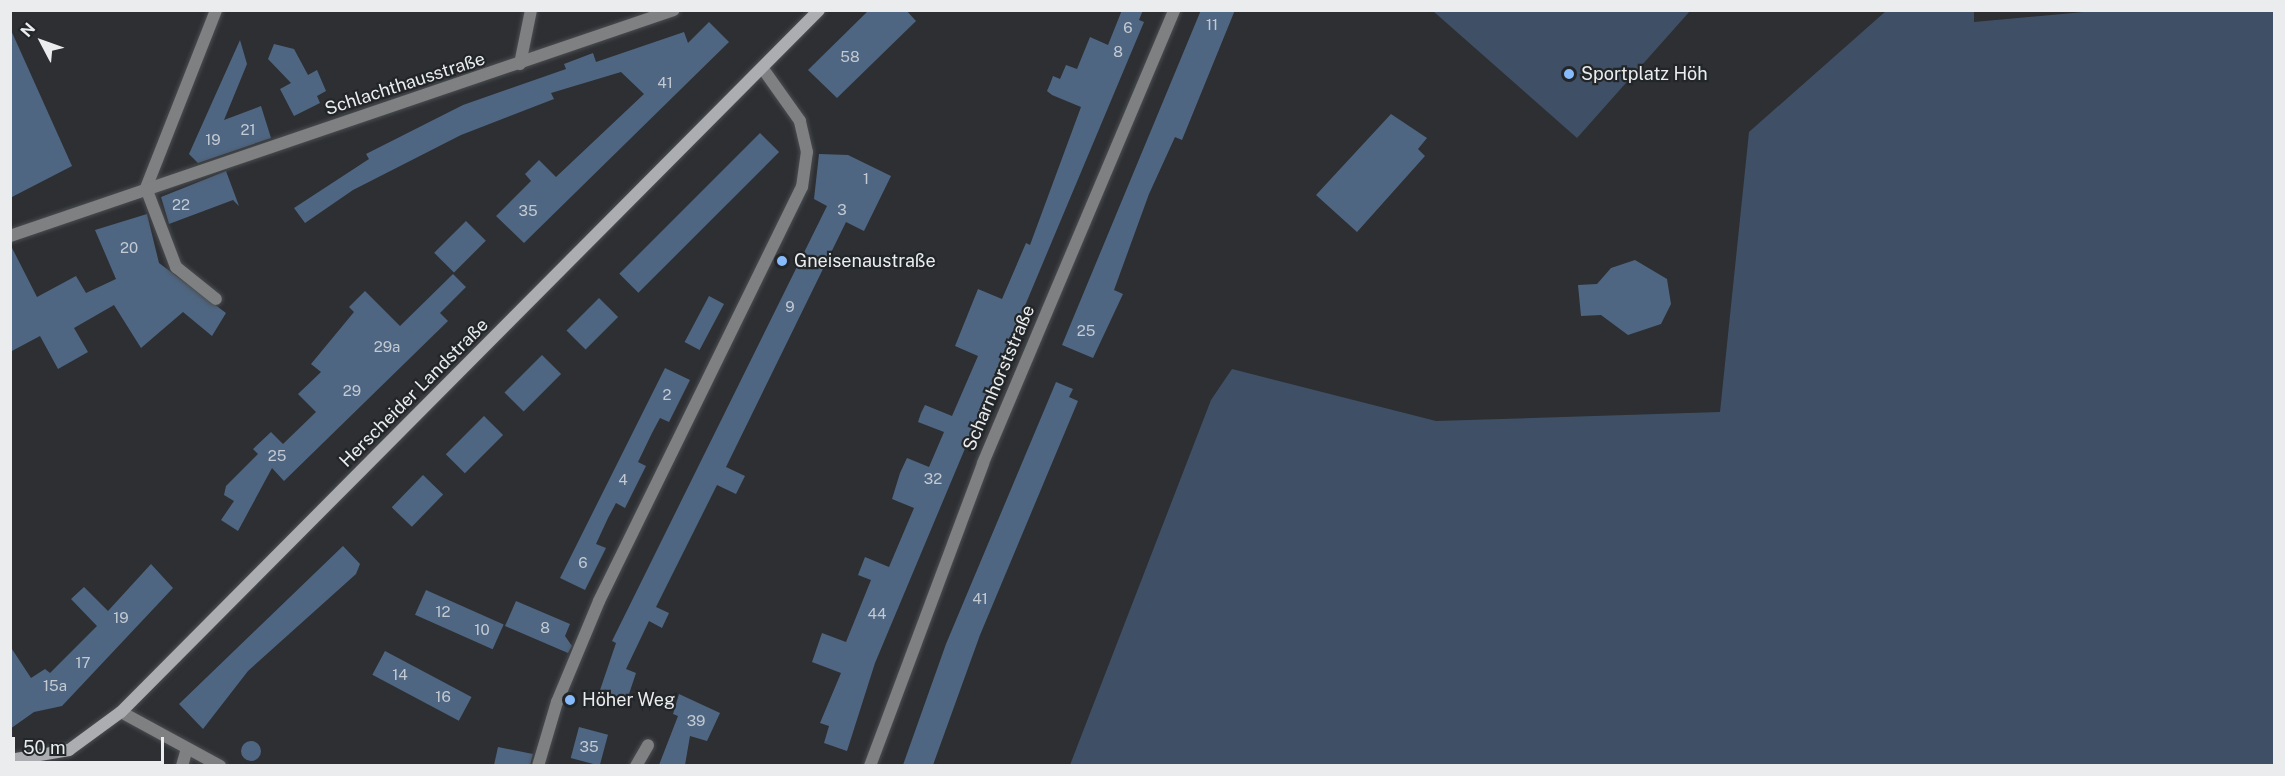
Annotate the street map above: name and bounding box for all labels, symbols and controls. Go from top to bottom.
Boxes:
north arrow [12,12,72,72]
house number: 11 [1206,16,1218,34]
text: N [17,19,39,41]
house number: 6 [1123,19,1133,37]
house number: 8 [1113,43,1123,61]
street label: Schlachthausstraße [322,48,488,120]
house number: 58 [840,48,860,66]
place label: Sportplatz Höh [1581,63,1708,85]
marker: Sportplatz Höh [1562,67,1576,81]
house number: 41 [657,74,673,92]
house number: 21 [240,121,256,139]
house number: 19 [205,131,221,149]
house number: 1 [863,170,869,188]
house number: 22 [172,196,190,214]
house number: 3 [837,201,847,219]
house number: 35 [518,202,538,220]
house number: 20 [120,239,138,257]
place label: Gneisenaustraße [794,250,936,272]
marker: Gneisenaustraße [775,254,789,268]
house number: 9 [785,298,795,316]
street label: Scharnhorststraße [959,302,1039,454]
street label: Herscheider Landstraße [335,314,493,472]
house number: 25 [1077,322,1095,340]
house number: 29a [374,338,400,356]
house number: 29 [343,382,361,400]
house number: 2 [663,386,671,404]
house number: 25 [268,447,286,465]
house number: 32 [924,470,942,488]
house number: 4 [618,471,628,489]
house number: 6 [578,554,588,572]
house number: 41 [972,590,988,608]
house number: 12 [435,603,451,621]
house number: 44 [868,605,886,623]
house number: 19 [113,609,129,627]
house number: 8 [540,619,550,637]
house number: 10 [474,621,490,639]
house number: 17 [75,654,91,672]
house number: 14 [392,666,408,684]
house number: 15a [43,677,67,695]
house number: 16 [435,688,451,706]
place label: Höher Weg [582,689,676,711]
marker: Höher Weg [563,693,577,707]
house number: 39 [687,712,705,730]
scale bar [15,725,166,763]
text: 50 m [23,737,66,758]
house number: 35 [579,738,599,756]

